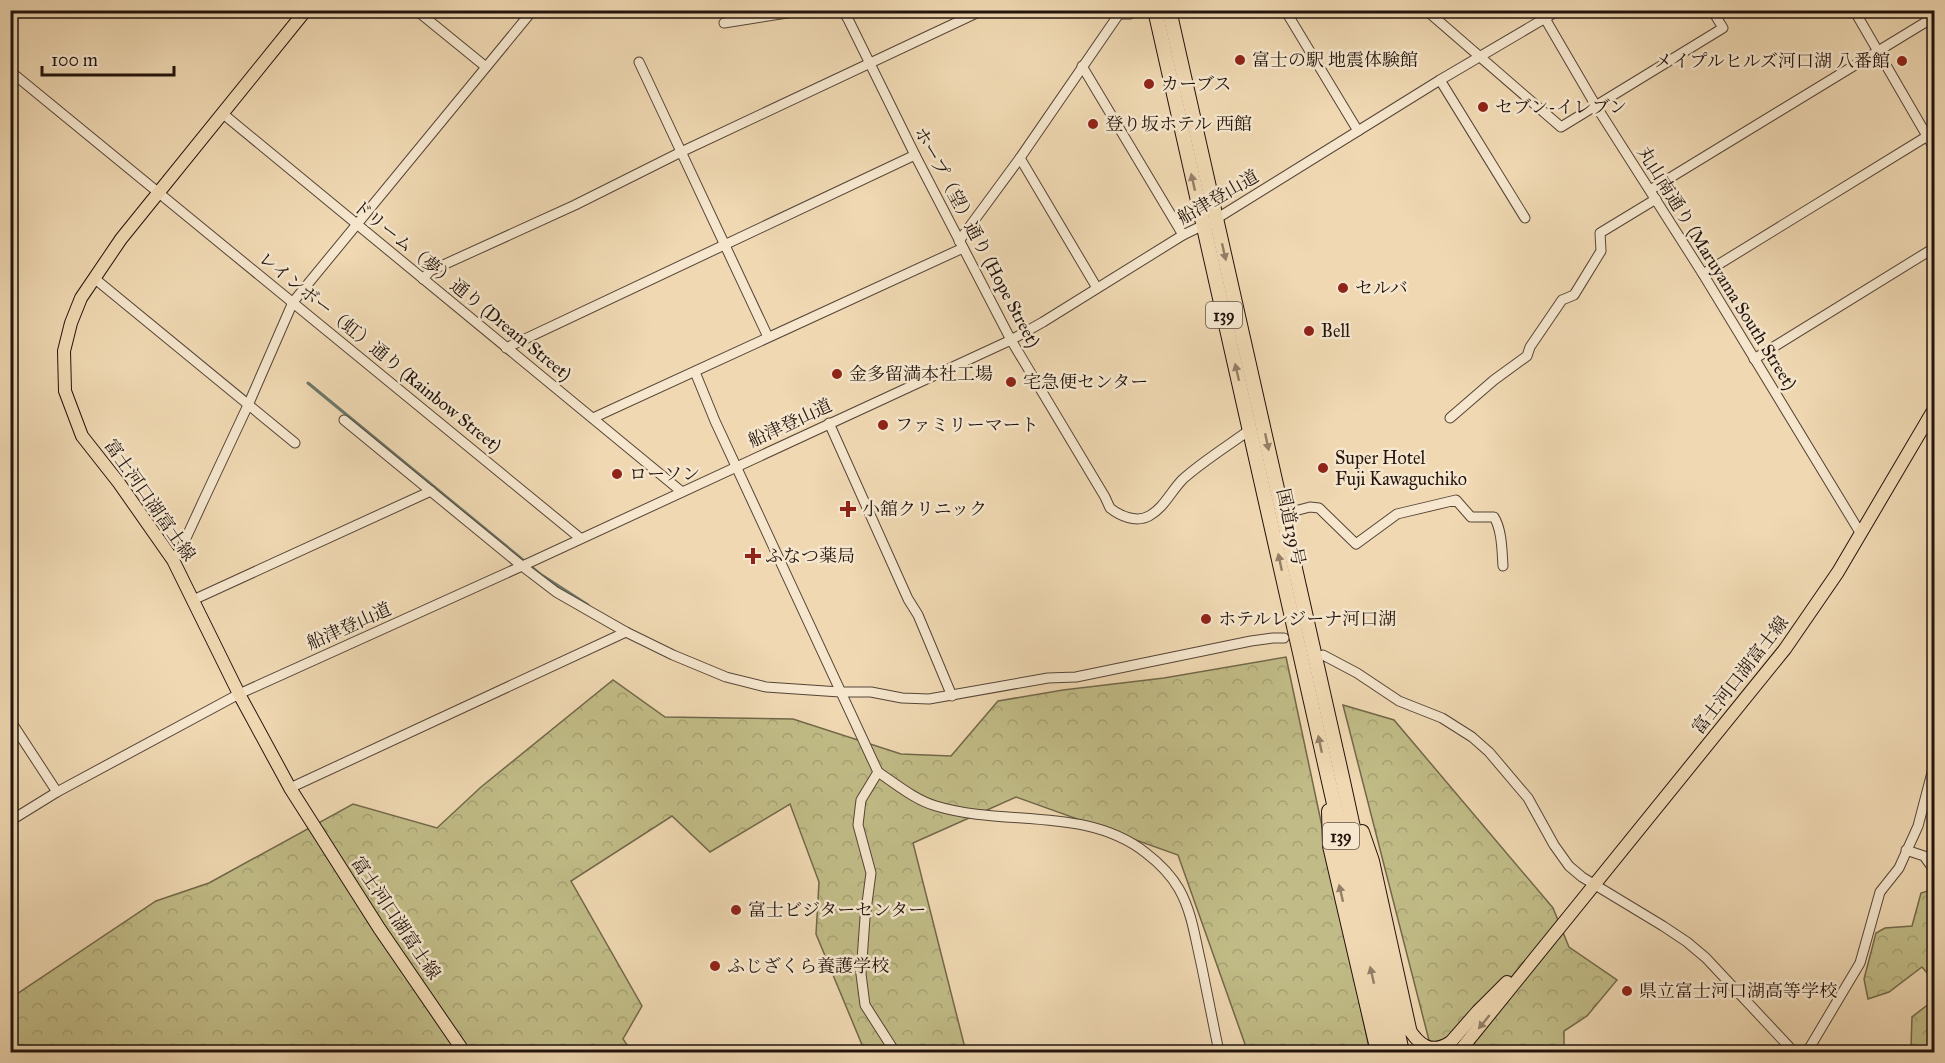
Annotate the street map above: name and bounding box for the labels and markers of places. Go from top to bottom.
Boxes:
place label: 富士の駅 地震体験館 [1252,49,1418,71]
place label: メイプルヒルズ河口湖 八番館 [1654,50,1890,72]
marker: 富士の駅 地震体験館 [1233,53,1247,67]
marker: メイプルヒルズ河口湖 八番館 [1895,54,1909,68]
place label: カーブス [1161,73,1231,95]
marker: カーブス [1142,77,1156,91]
place label: セブン-イレブン [1495,96,1627,118]
marker: セブン-イレブン [1476,100,1490,114]
place label: 登り坂ホテル 西館 [1105,113,1252,135]
marker: 登り坂ホテル 西館 [1086,117,1100,131]
place label: セルバ [1355,277,1408,299]
marker: セルバ [1336,281,1350,295]
place label: Bell [1321,320,1350,342]
marker: Bell [1302,324,1316,338]
place label: 金多留満本社工場 [849,363,993,385]
marker: 金多留満本社工場 [830,367,844,381]
place label: 宅急便センター [1023,371,1148,393]
marker: 宅急便センター [1004,375,1018,389]
place label: ファミリーマート [895,414,1039,436]
marker: ファミリーマート [876,418,890,432]
place label: Super Hotel Fuji Kawaguchiko [1335,447,1467,491]
marker: Super Hotel Fuji Kawaguchiko [1316,461,1330,475]
place label: ローソン [629,463,700,485]
marker: ローソン [610,467,624,481]
place label: 小舘クリニック [862,498,987,520]
marker: 小舘クリニック [839,500,857,518]
place label: ふなつ薬局 [765,545,855,567]
marker: ふなつ薬局 [746,549,760,563]
place label: ホテルレジーナ河口湖 [1218,608,1396,630]
marker: ホテルレジーナ河口湖 [1199,612,1213,626]
place label: 富士ビジターセンター [748,899,926,921]
marker: 富士ビジターセンター [729,903,743,917]
place label: ふじざくら養護学校 [727,955,889,977]
marker: ふじざくら養護学校 [708,959,722,973]
place label: 県立富士河口湖高等学校 [1639,980,1837,1002]
marker: 県立富士河口湖高等学校 [1620,984,1634,998]

